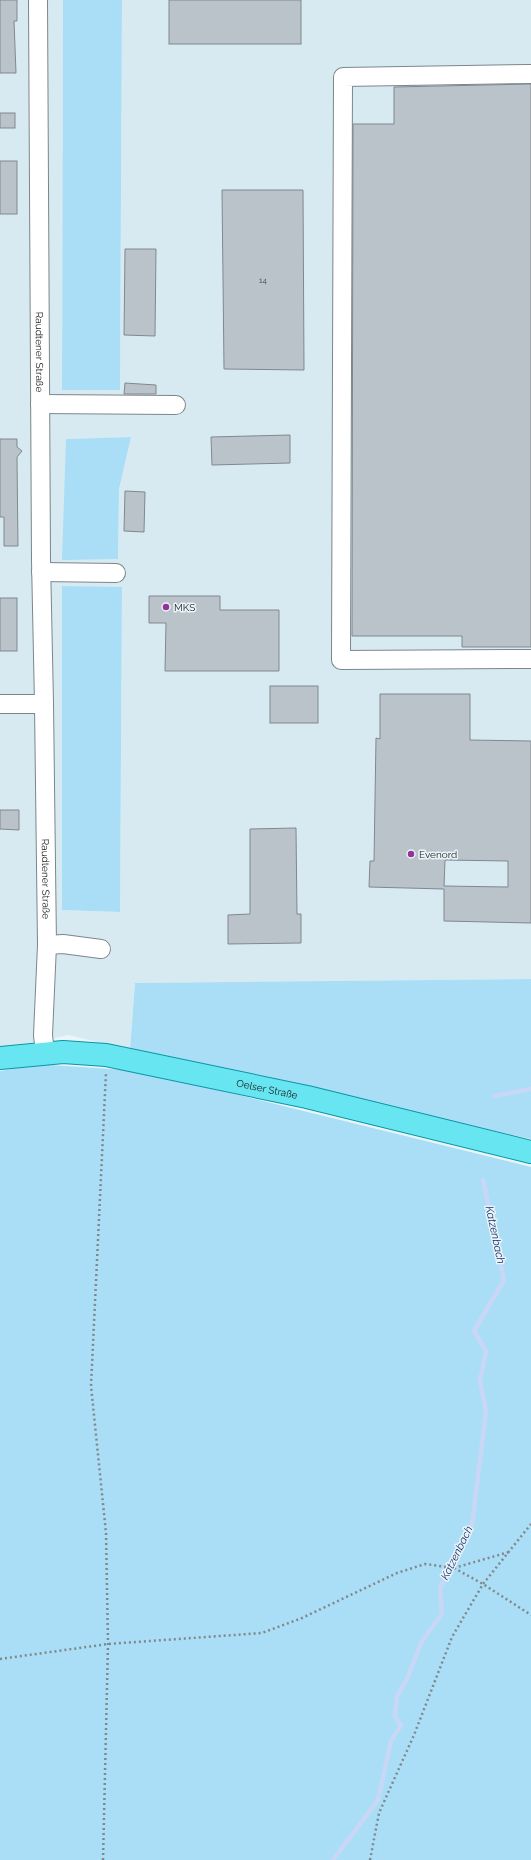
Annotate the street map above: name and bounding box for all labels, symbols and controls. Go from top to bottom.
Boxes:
house number: 14 [259,275,268,285]
street label: Raudtener Straße [34,312,46,392]
marker: MKS [161,602,171,612]
place label: MKS [174,602,195,613]
street label: Raudtener Straße [40,839,52,919]
marker: Evenord [406,849,416,859]
place label: Evenord [419,849,457,860]
street label: Oelser Straße [235,1077,299,1100]
water label: Katzenbach [483,1205,507,1265]
water label: Katzenbach [438,1524,476,1582]

